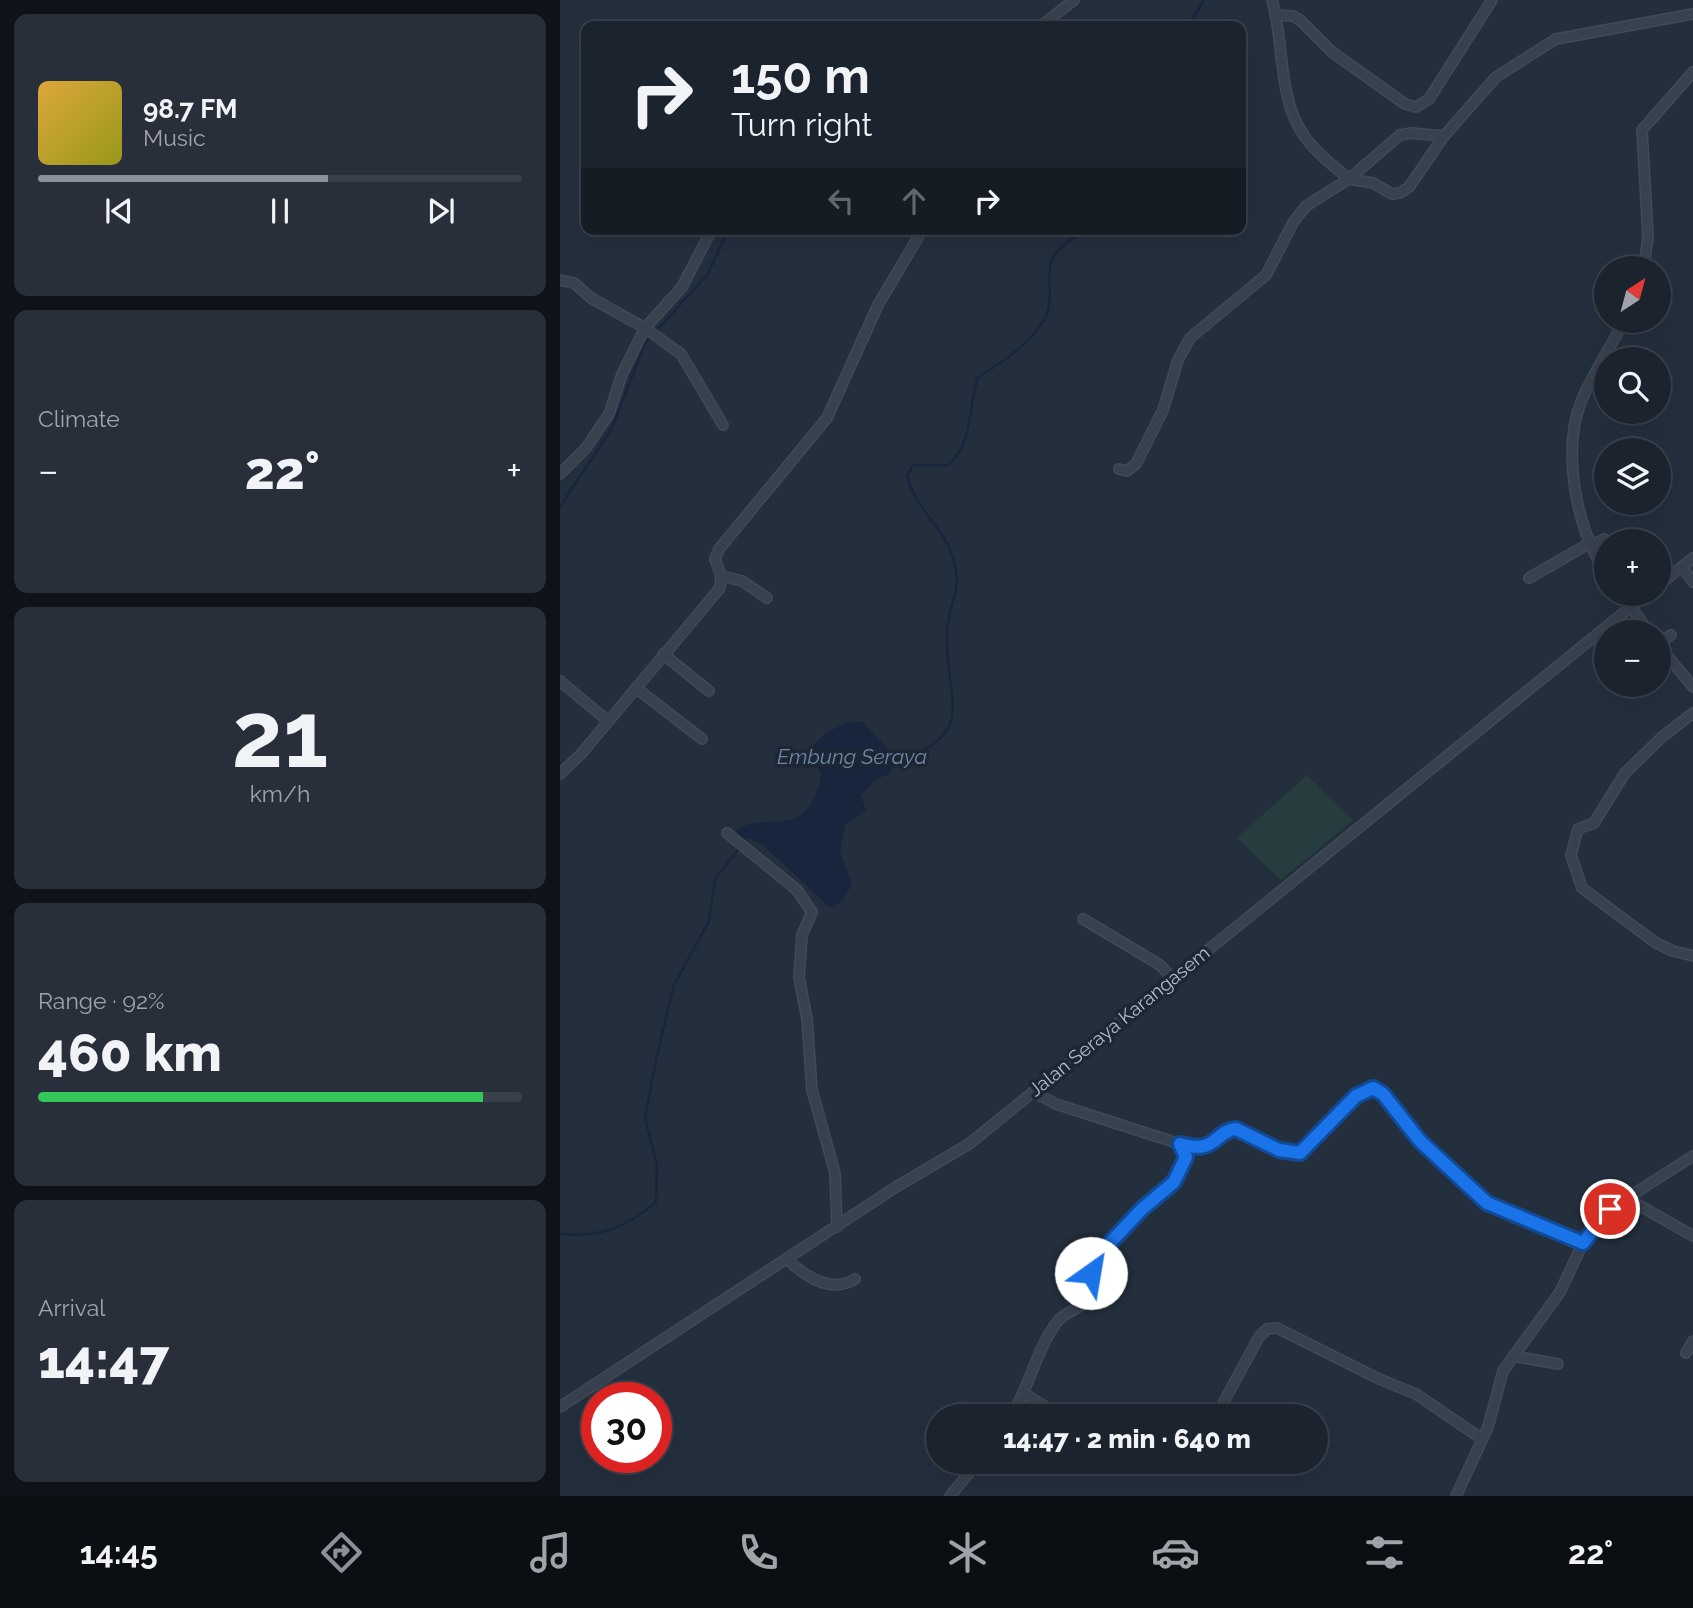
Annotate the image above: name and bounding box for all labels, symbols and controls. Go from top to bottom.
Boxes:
text: 150 m [731,47,870,104]
icon: right [616,49,707,140]
text: 98.7 FM [143,94,238,124]
text: Turn right [731,106,872,143]
text: Music [143,124,206,151]
icon: left [822,182,860,220]
icon: ahead [895,182,933,220]
icon: right [968,182,1006,220]
icon: previous [100,192,138,230]
icon: pause [261,192,299,230]
icon: next [422,192,460,230]
north arrow [1594,256,1671,332]
map controls [1594,256,1671,697]
button: search [1594,347,1671,424]
text: Climate [38,405,120,432]
button: layers [1594,438,1671,515]
text: 22° [245,440,320,501]
text: − [38,448,58,493]
text: + [506,448,522,493]
button: + [1594,529,1671,606]
button: − [1594,620,1671,697]
text: 21 [232,681,328,788]
water label: Embung Seraya [777,744,927,769]
text: km/h [250,780,310,807]
street label: Jalan Seraya Karangasem [1024,941,1214,1101]
text: Range · 92% [38,987,164,1014]
text: 460 km [38,1022,222,1083]
pin [1580,1179,1640,1239]
icon: arrive [1591,1190,1629,1228]
position arrow [1054,1236,1128,1310]
text: Arrival [38,1294,105,1321]
text: 14:47 [38,1329,169,1390]
speed limit sign: 30 [581,1382,672,1473]
text: 14:47 · 2 min · 640 m [1003,1424,1251,1454]
icon: directions [317,1528,366,1577]
icon: music [526,1528,575,1577]
icon: phone [734,1528,783,1577]
icon: climate [943,1528,992,1577]
icon: car [1151,1528,1200,1577]
icon: filters [1360,1528,1409,1577]
text: 14:45 [80,1534,158,1571]
text: 22° [1568,1534,1613,1571]

